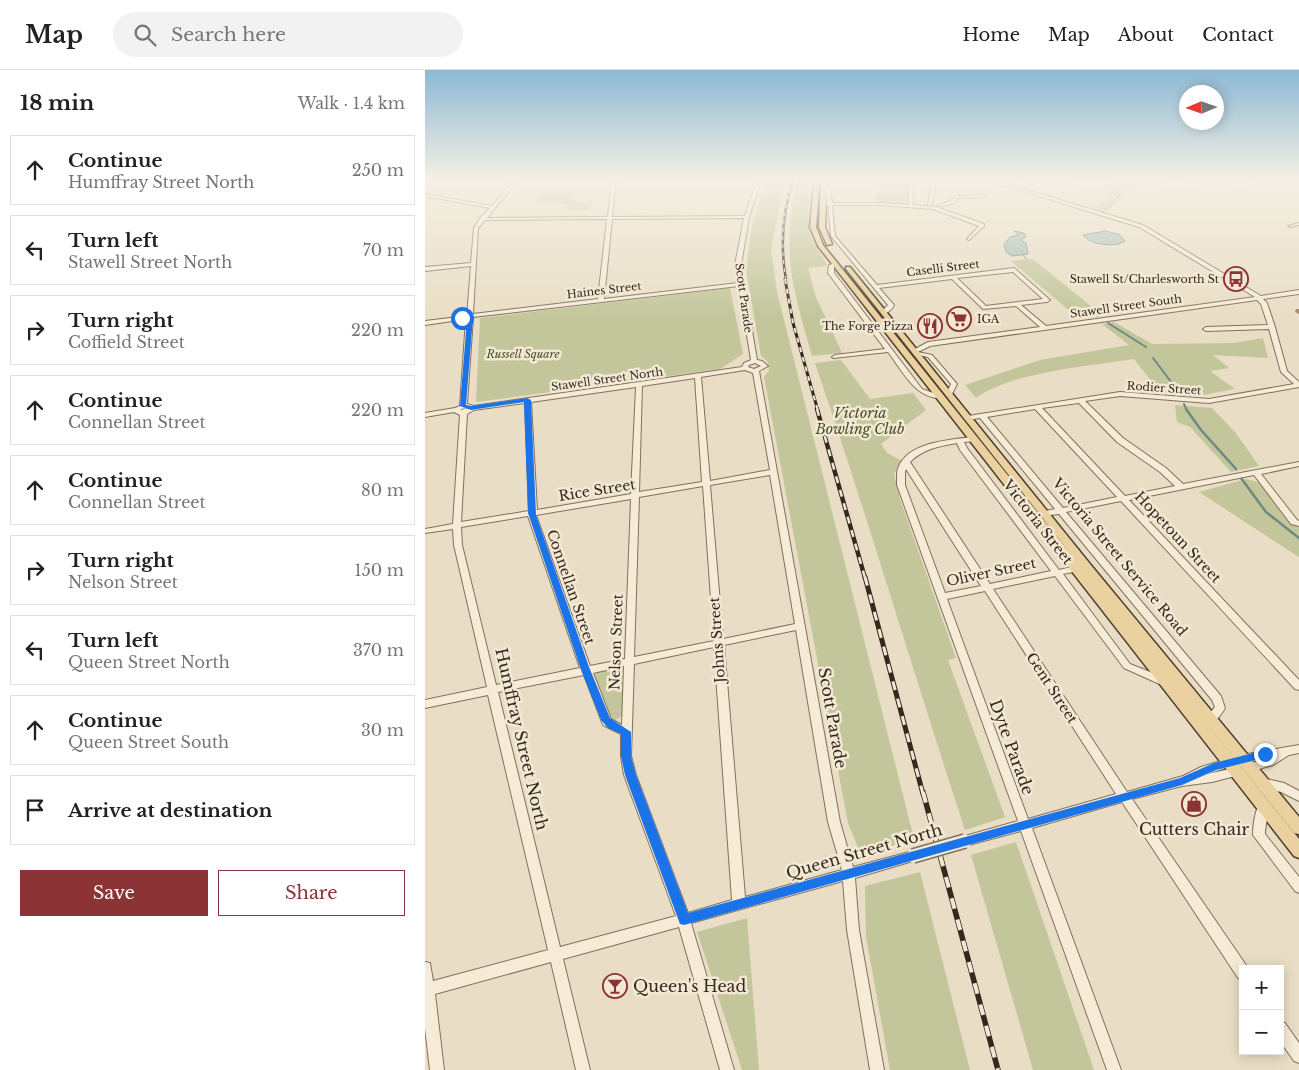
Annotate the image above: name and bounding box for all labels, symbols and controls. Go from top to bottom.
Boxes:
search box [113,12,463,57]
text: Map [25,20,83,49]
icon: search [131,21,159,49]
text: Search here [171,23,286,46]
text: Home [962,24,1020,46]
text: Map [1048,24,1090,46]
text: About [1118,24,1174,46]
text: Contact [1202,24,1274,46]
north arrow [1179,85,1224,130]
text: 18 min [20,90,94,116]
text: Walk · 1.4 km [298,93,405,113]
text: Continue [68,149,163,172]
icon: ahead [21,156,49,184]
text: 250 m [352,160,404,180]
text: Humffray Street North [68,172,254,192]
text: Turn left [68,229,159,252]
icon: left [21,236,49,264]
text: 70 m [363,240,404,260]
text: Stawell Street North [68,252,232,272]
street label: Caselli Street [906,256,981,279]
street label: Scott Parade [732,262,756,334]
bus stop icon: Stawell St/Charlesworth St [1223,266,1249,292]
place label: Stawell St/Charlesworth St [1070,272,1220,286]
street label: Haines Street [566,278,643,302]
street label: Stawell Street South [1069,291,1183,321]
supermarket icon: IGA [946,306,972,332]
route start [451,307,474,330]
text: Turn right [68,309,174,332]
place label: IGA [977,312,1000,326]
restaurant icon: The Forge Pizza [917,313,943,339]
icon: right [21,316,49,344]
place label: The Forge Pizza [822,319,914,333]
text: 220 m [351,320,404,340]
text: Coffield Street [68,332,185,352]
park label: Russell Square [486,347,559,361]
street label: Stawell Street North [550,364,664,394]
street label: Rodier Street [1126,378,1202,398]
text: Continue [68,389,163,412]
icon: ahead [21,396,49,424]
text: 220 m [351,400,404,420]
park label: Victoria Bowling Club [814,404,905,438]
text: Connellan Street [68,412,206,432]
text: Continue [68,469,163,492]
street label: Victoria Street Service Road [1048,474,1192,640]
street label: Rice Street [557,475,637,505]
street label: Victoria Street [999,475,1077,569]
icon: ahead [21,476,49,504]
text: 80 m [361,480,404,500]
street label: Hopetoun Street [1131,487,1226,587]
text: Connellan Street [68,492,206,512]
street label: Connellan Street [543,527,599,647]
text: Turn right [68,549,174,572]
street label: Oliver Street [945,554,1038,590]
icon: right [21,556,49,584]
text: 150 m [355,560,404,580]
text: Nelson Street [68,572,178,592]
street label: Nelson Street [605,593,627,690]
street label: Johns Street [705,596,729,686]
text: Turn left [68,629,159,652]
icon: left [21,636,49,664]
text: 370 m [353,640,404,660]
street label: Humffray Street North [491,646,553,832]
street label: Gent Street [1022,649,1082,728]
text: Queen Street North [68,652,230,672]
street label: Scott Parade [814,666,852,770]
street label: Dyte Parade [985,696,1039,798]
text: Continue [68,709,163,732]
icon: ahead [21,716,49,744]
text: 30 m [361,720,404,740]
text: Queen Street South [68,732,229,752]
route end [1254,743,1277,766]
shop icon: Cutters Chair [1181,791,1207,817]
icon: arrive [21,796,49,824]
text: Arrive at destination [68,799,272,822]
street label: Queen Street North [784,819,944,883]
place label: Cutters Chair [1139,819,1249,839]
button: Save [20,870,208,916]
button: Share [218,870,405,916]
map controls [1239,965,1284,1055]
button: + [1239,965,1284,1010]
bar icon: Queen's Head [602,973,628,999]
place label: Queen's Head [633,976,746,996]
button: − [1239,1010,1284,1055]

